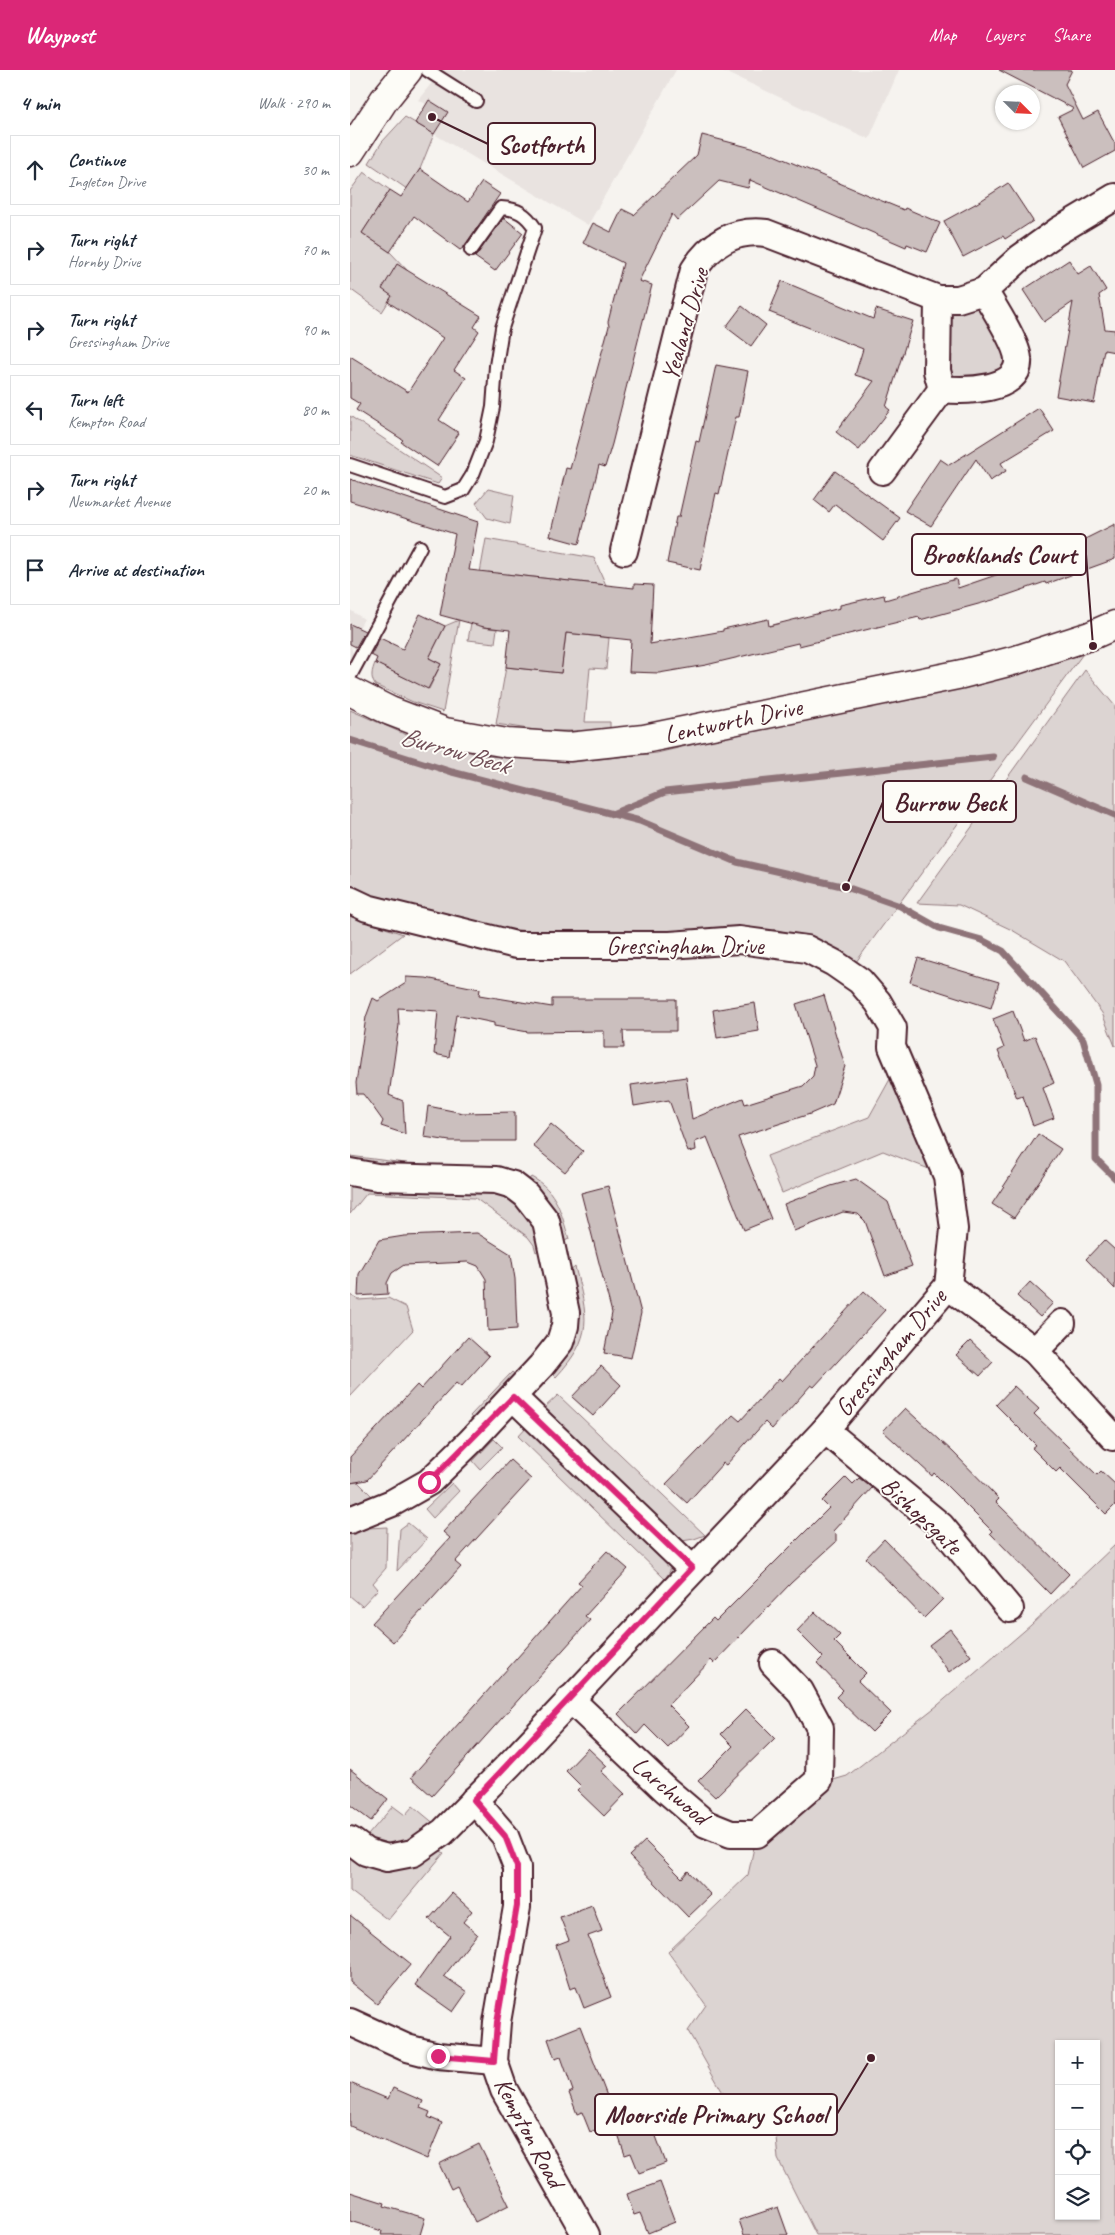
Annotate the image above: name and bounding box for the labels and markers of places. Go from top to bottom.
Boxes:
callout: Scotforth [488,123,595,164]
callout: Brooklands Court [912,534,1086,575]
callout: Burrow Beck [883,781,1016,822]
callout: Moorside Primary School [595,2094,837,2135]

